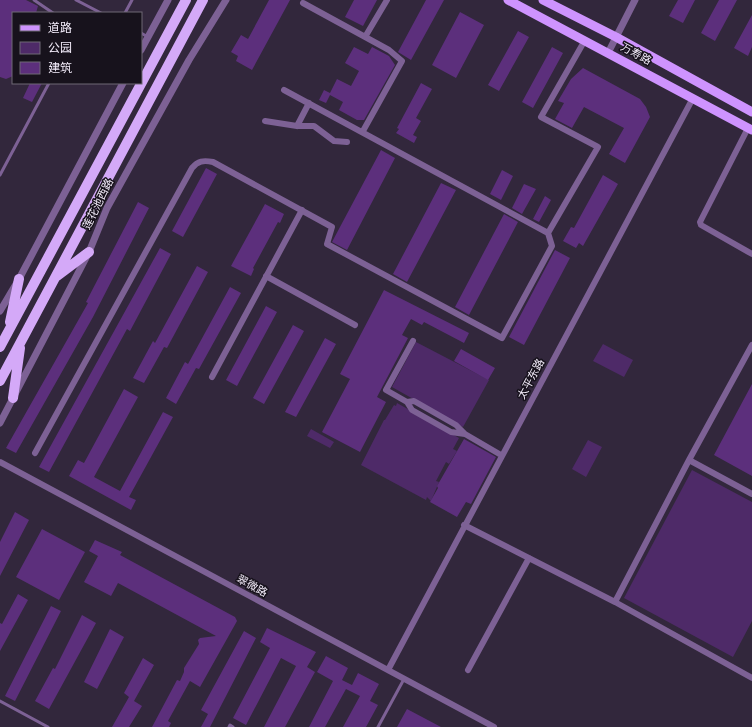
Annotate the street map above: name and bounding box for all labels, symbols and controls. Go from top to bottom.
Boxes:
legend [12,12,142,84]
text: 道路 [48,21,72,36]
text: 公园 [48,41,72,56]
street label: 万寿路 [618,41,654,67]
text: 建筑 [48,61,72,76]
street label: 莲花池西路 [80,176,116,232]
street label: 太平东路 [515,357,547,401]
street label: 翠微路 [234,573,270,599]

